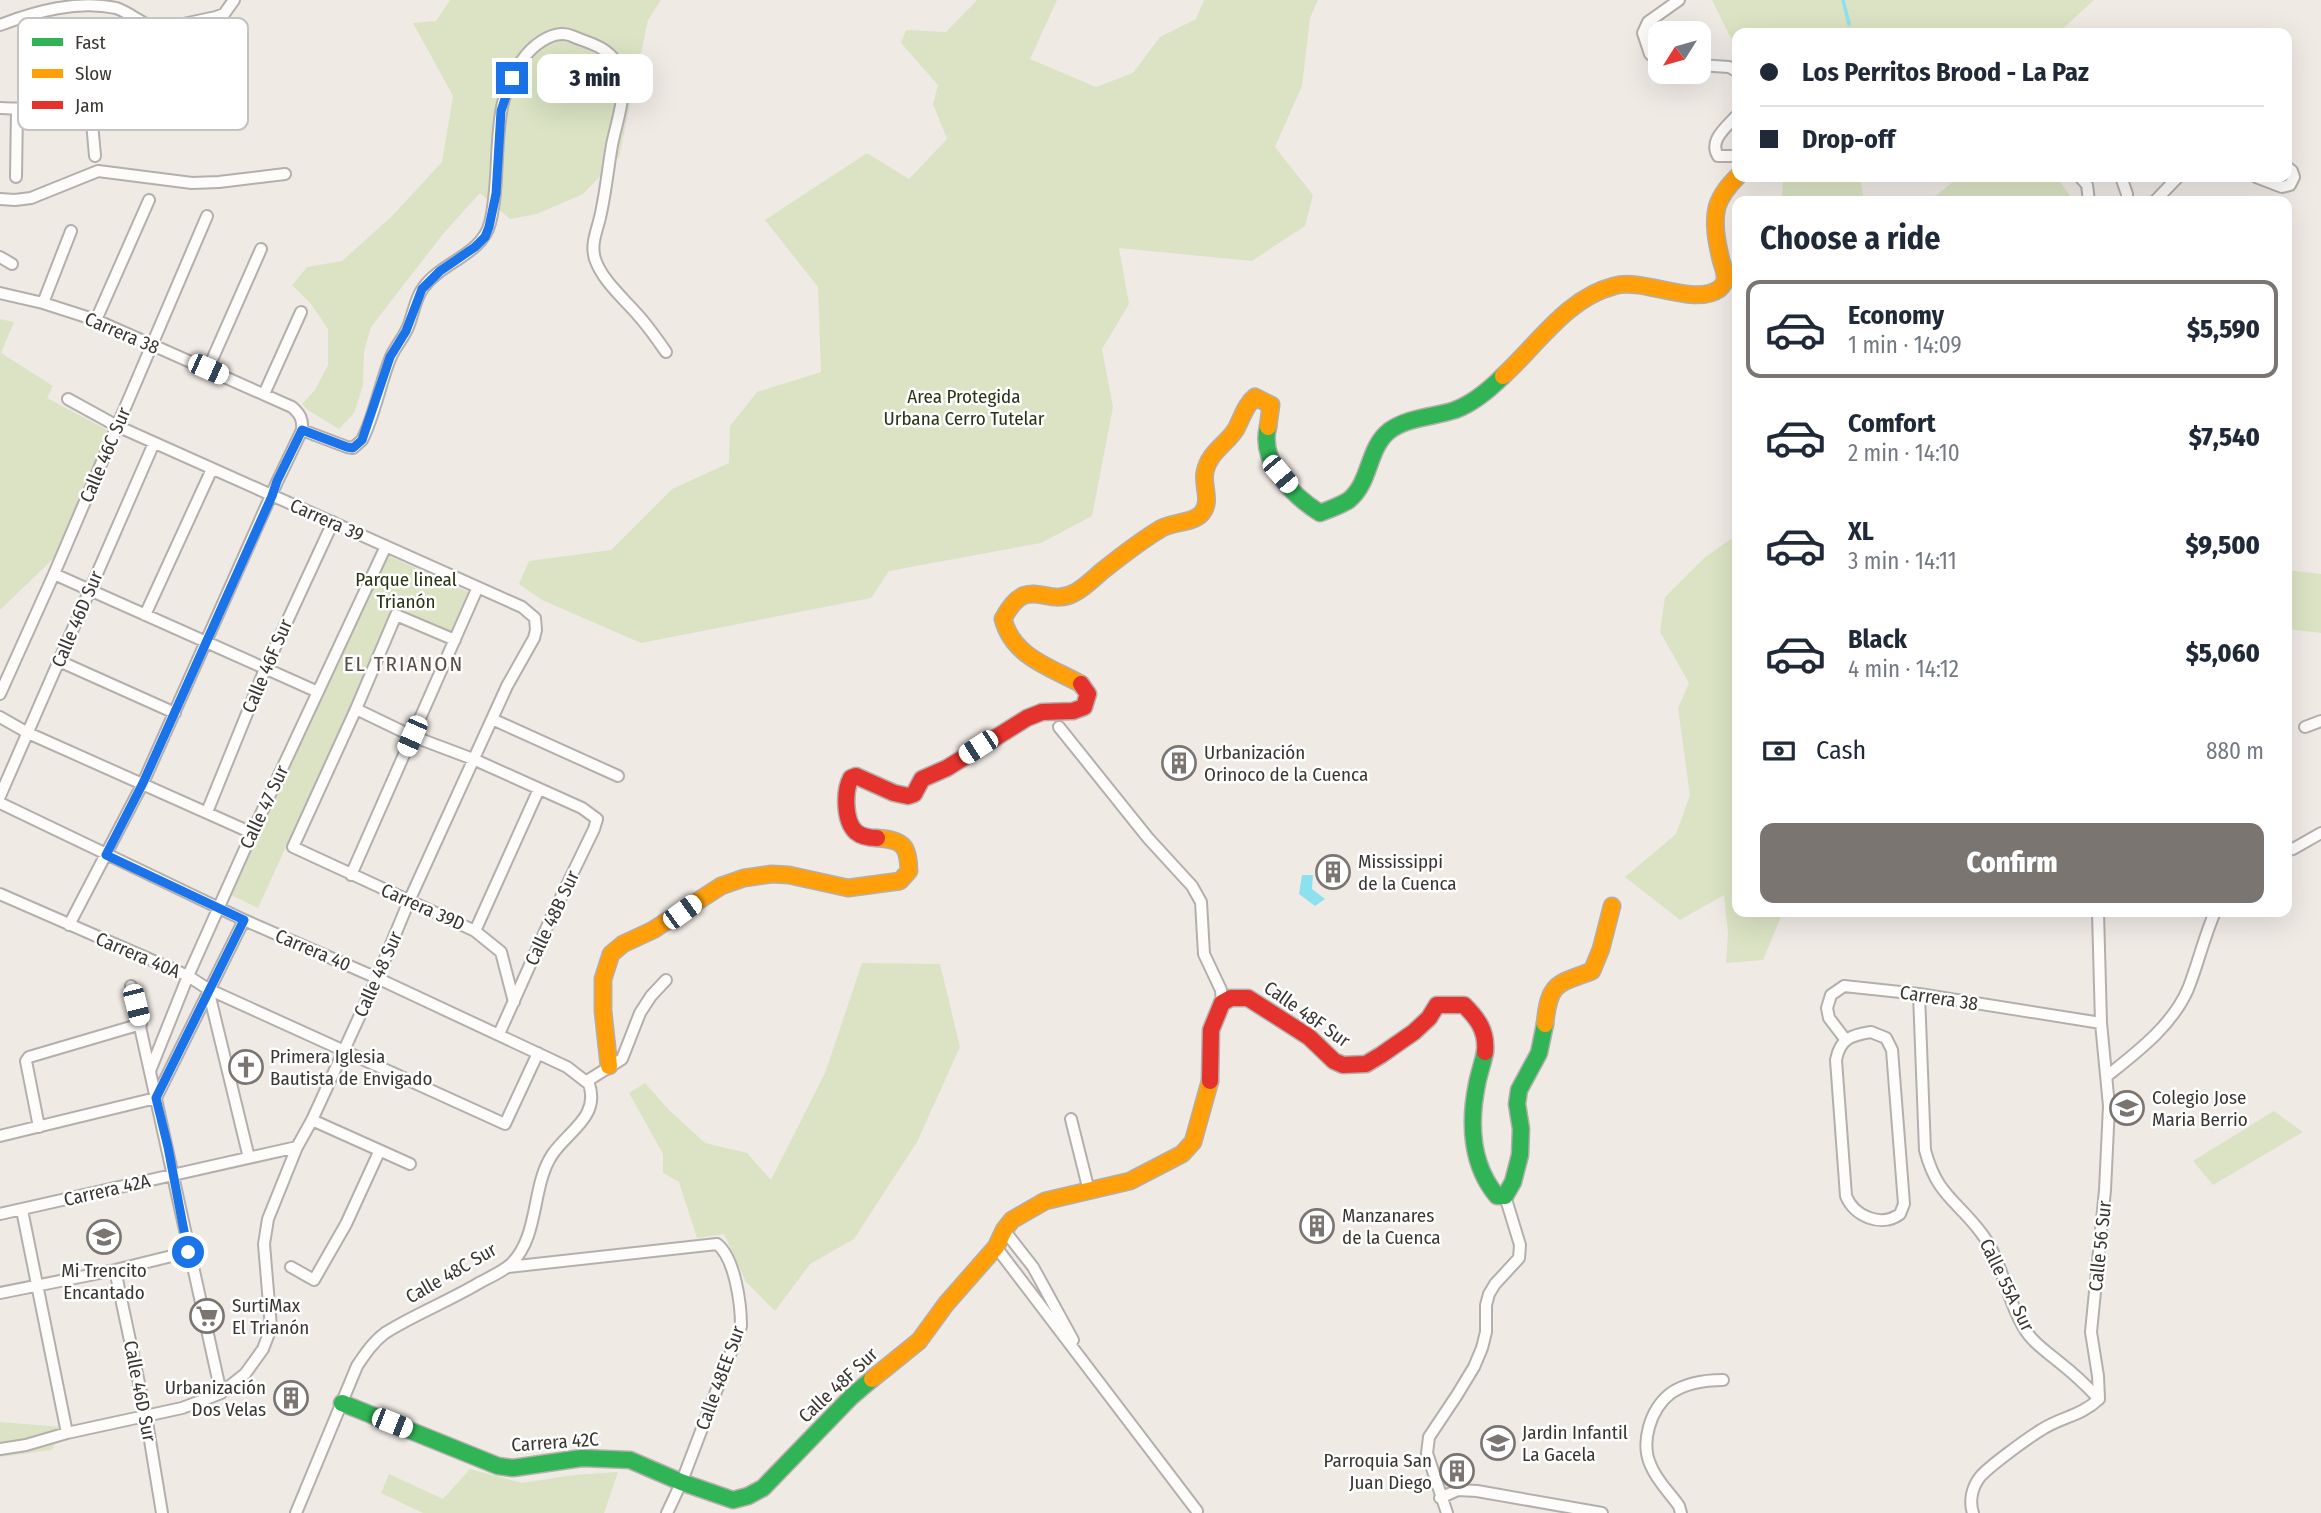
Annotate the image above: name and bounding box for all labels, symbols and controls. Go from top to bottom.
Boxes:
legend [18,18,248,130]
north arrow [1648,21,1712,84]
map controls [1648,21,1711,84]
text: Fast [75,31,106,54]
callout: 3 min [536,54,652,102]
text: Los Perritos Brood - La Paz [1802,57,2089,88]
text: Slow [75,62,112,85]
route end [496,62,528,94]
text: 3 min [569,64,621,92]
text: Jam [75,94,104,117]
text: Drop-off [1802,124,1895,155]
text: Choose a ride [1760,219,1941,257]
icon: car [1764,298,1827,361]
text: Economy [1848,300,1944,331]
street label: Carrera 38 [81,307,163,359]
text: $5,590 [2187,314,2260,345]
text: 1 min · 14:09 [1848,331,1962,359]
car [185,351,232,387]
park label: Area Protegida Urbana Cerro Tutelar [884,385,1045,430]
street label: Calle 46C Sur [75,404,135,506]
icon: car [1764,406,1827,469]
text: Comfort [1848,408,1936,439]
text: $7,540 [2189,422,2260,453]
text: 2 min · 14:10 [1848,439,1960,467]
car [1259,451,1302,497]
street label: Carrera 39 [287,494,367,546]
icon: car [1764,514,1827,577]
text: XL [1848,516,1874,547]
text: $9,500 [2186,530,2260,561]
text: 3 min · 14:11 [1848,547,1957,575]
street label: Calle 46D Sur [46,567,108,671]
park label: Parque lineal Trianón [355,568,457,613]
street label: Calle 46F Sur [237,615,297,716]
icon: car [1764,622,1827,685]
text: Black [1848,624,1907,655]
text: $5,060 [2186,638,2260,669]
district label: EL TRIANON [344,651,464,677]
text: 4 min · 14:12 [1848,655,1959,683]
car [394,713,431,759]
car [955,727,1002,767]
icon: cash [1760,732,1798,770]
text: Cash [1816,735,1866,766]
text: 880 m [2206,737,2264,765]
place label: Urbanización Orinoco de la Cuenca [1204,741,1368,786]
building icon: Urbanización Orinoco de la Cuenca [1160,744,1198,782]
street label: Calle 47 Sur [235,761,293,852]
button: Confirm [1760,823,2264,903]
place label: Mississippi de la Cuenca [1358,850,1457,895]
building icon: Mississippi de la Cuenca [1314,853,1352,891]
street label: Calle 48B Sur [520,867,584,969]
street label: Carrera 39D [378,878,468,936]
car [659,891,706,933]
street label: Carrera 40 [272,924,354,976]
street label: Carrera 40A [92,927,184,983]
street label: Calle 48 Sur [349,927,407,1020]
street label: Calle 48F Sur [1260,976,1355,1052]
street label: Carrera 38 [1898,980,1980,1016]
car [121,982,152,1028]
place label: Primera Iglesia Bautista de Envigado [270,1045,433,1090]
church icon: Primera Iglesia Bautista de Envigado [227,1048,265,1086]
place label: Colegio Jose Maria Berrio [2152,1086,2248,1131]
school or university icon: Colegio Jose Maria Berrio [2108,1089,2146,1127]
street label: Carrera 42A [62,1169,152,1211]
street label: Calle 56 Sur [2084,1199,2116,1292]
place label: Manzanares de la Cuenca [1342,1204,1441,1249]
building icon: Manzanares de la Cuenca [1298,1207,1336,1245]
school or university icon: Mi Trencito Encantado [85,1218,123,1256]
street label: Calle 55A Sur [1975,1235,2039,1335]
route start [172,1236,204,1268]
street label: Calle 48C Sur [401,1238,501,1308]
place label: Mi Trencito Encantado [61,1259,147,1304]
place label: SurtiMax El Trianón [232,1294,309,1339]
supermarket icon: SurtiMax El Trianón [188,1297,226,1335]
street label: Calle 48EE Sur [690,1322,750,1433]
street label: Calle 46D Sur [119,1338,161,1444]
street label: Calle 48F Sur [794,1342,883,1427]
place label: Urbanización Dos Velas [165,1376,266,1421]
building icon: Urbanización Dos Velas [272,1379,310,1417]
car [369,1405,416,1441]
place label: Jardin Infantil La Gacela [1522,1421,1628,1466]
school or university icon: Jardin Infantil La Gacela [1479,1424,1517,1462]
street label: Carrera 42C [511,1427,600,1457]
place label: Parroquia San Juan Diego [1324,1449,1432,1494]
building icon: Parroquia San Juan Diego [1438,1452,1476,1490]

